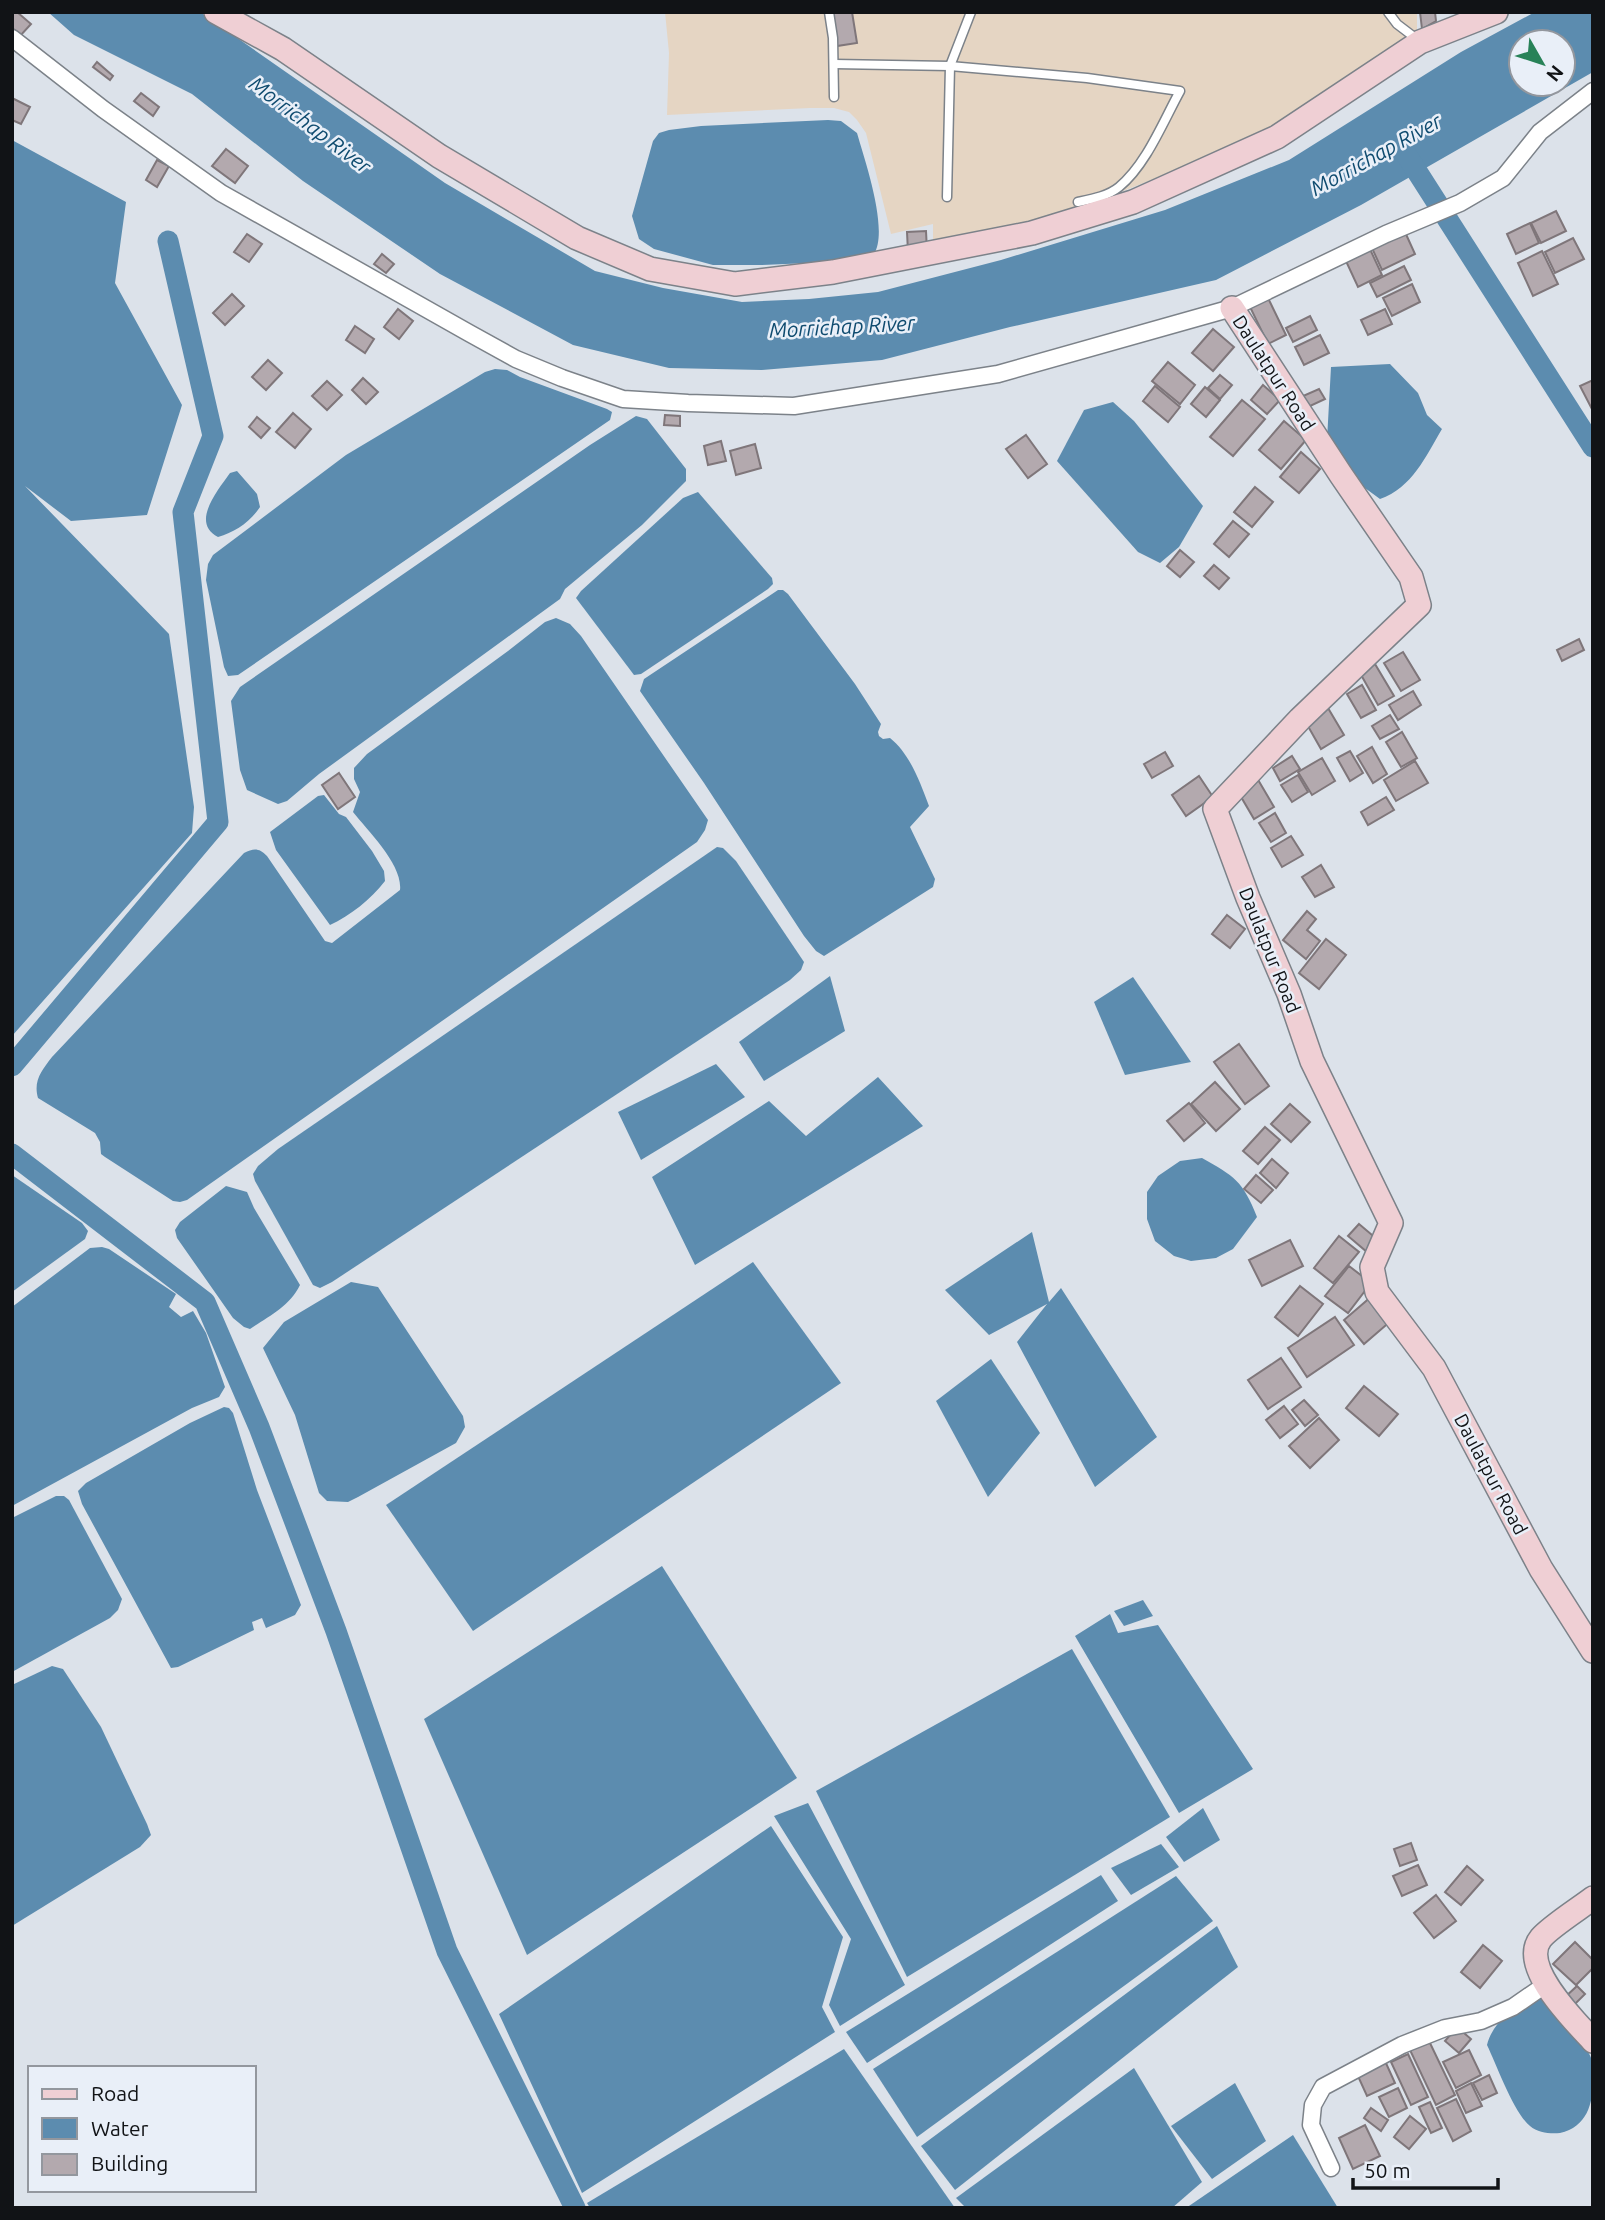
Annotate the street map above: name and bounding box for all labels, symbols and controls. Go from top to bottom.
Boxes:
north arrow [1507,28,1577,98]
text: N [1542,61,1568,86]
water label: Morrichap River [245,71,377,178]
water label: Morrichap River [1306,108,1446,200]
water label: Morrichap River [768,310,916,342]
street label: Daulatpur Road [1228,311,1320,435]
street label: Daulatpur Road [1235,884,1305,1016]
street label: Daulatpur Road [1450,1410,1532,1538]
legend [28,2066,256,2192]
text: Road [91,2081,139,2105]
text: Water [91,2116,149,2140]
scale bar [1353,2146,1498,2190]
text: Building [91,2151,168,2175]
text: 50 m [1364,2158,1411,2182]

